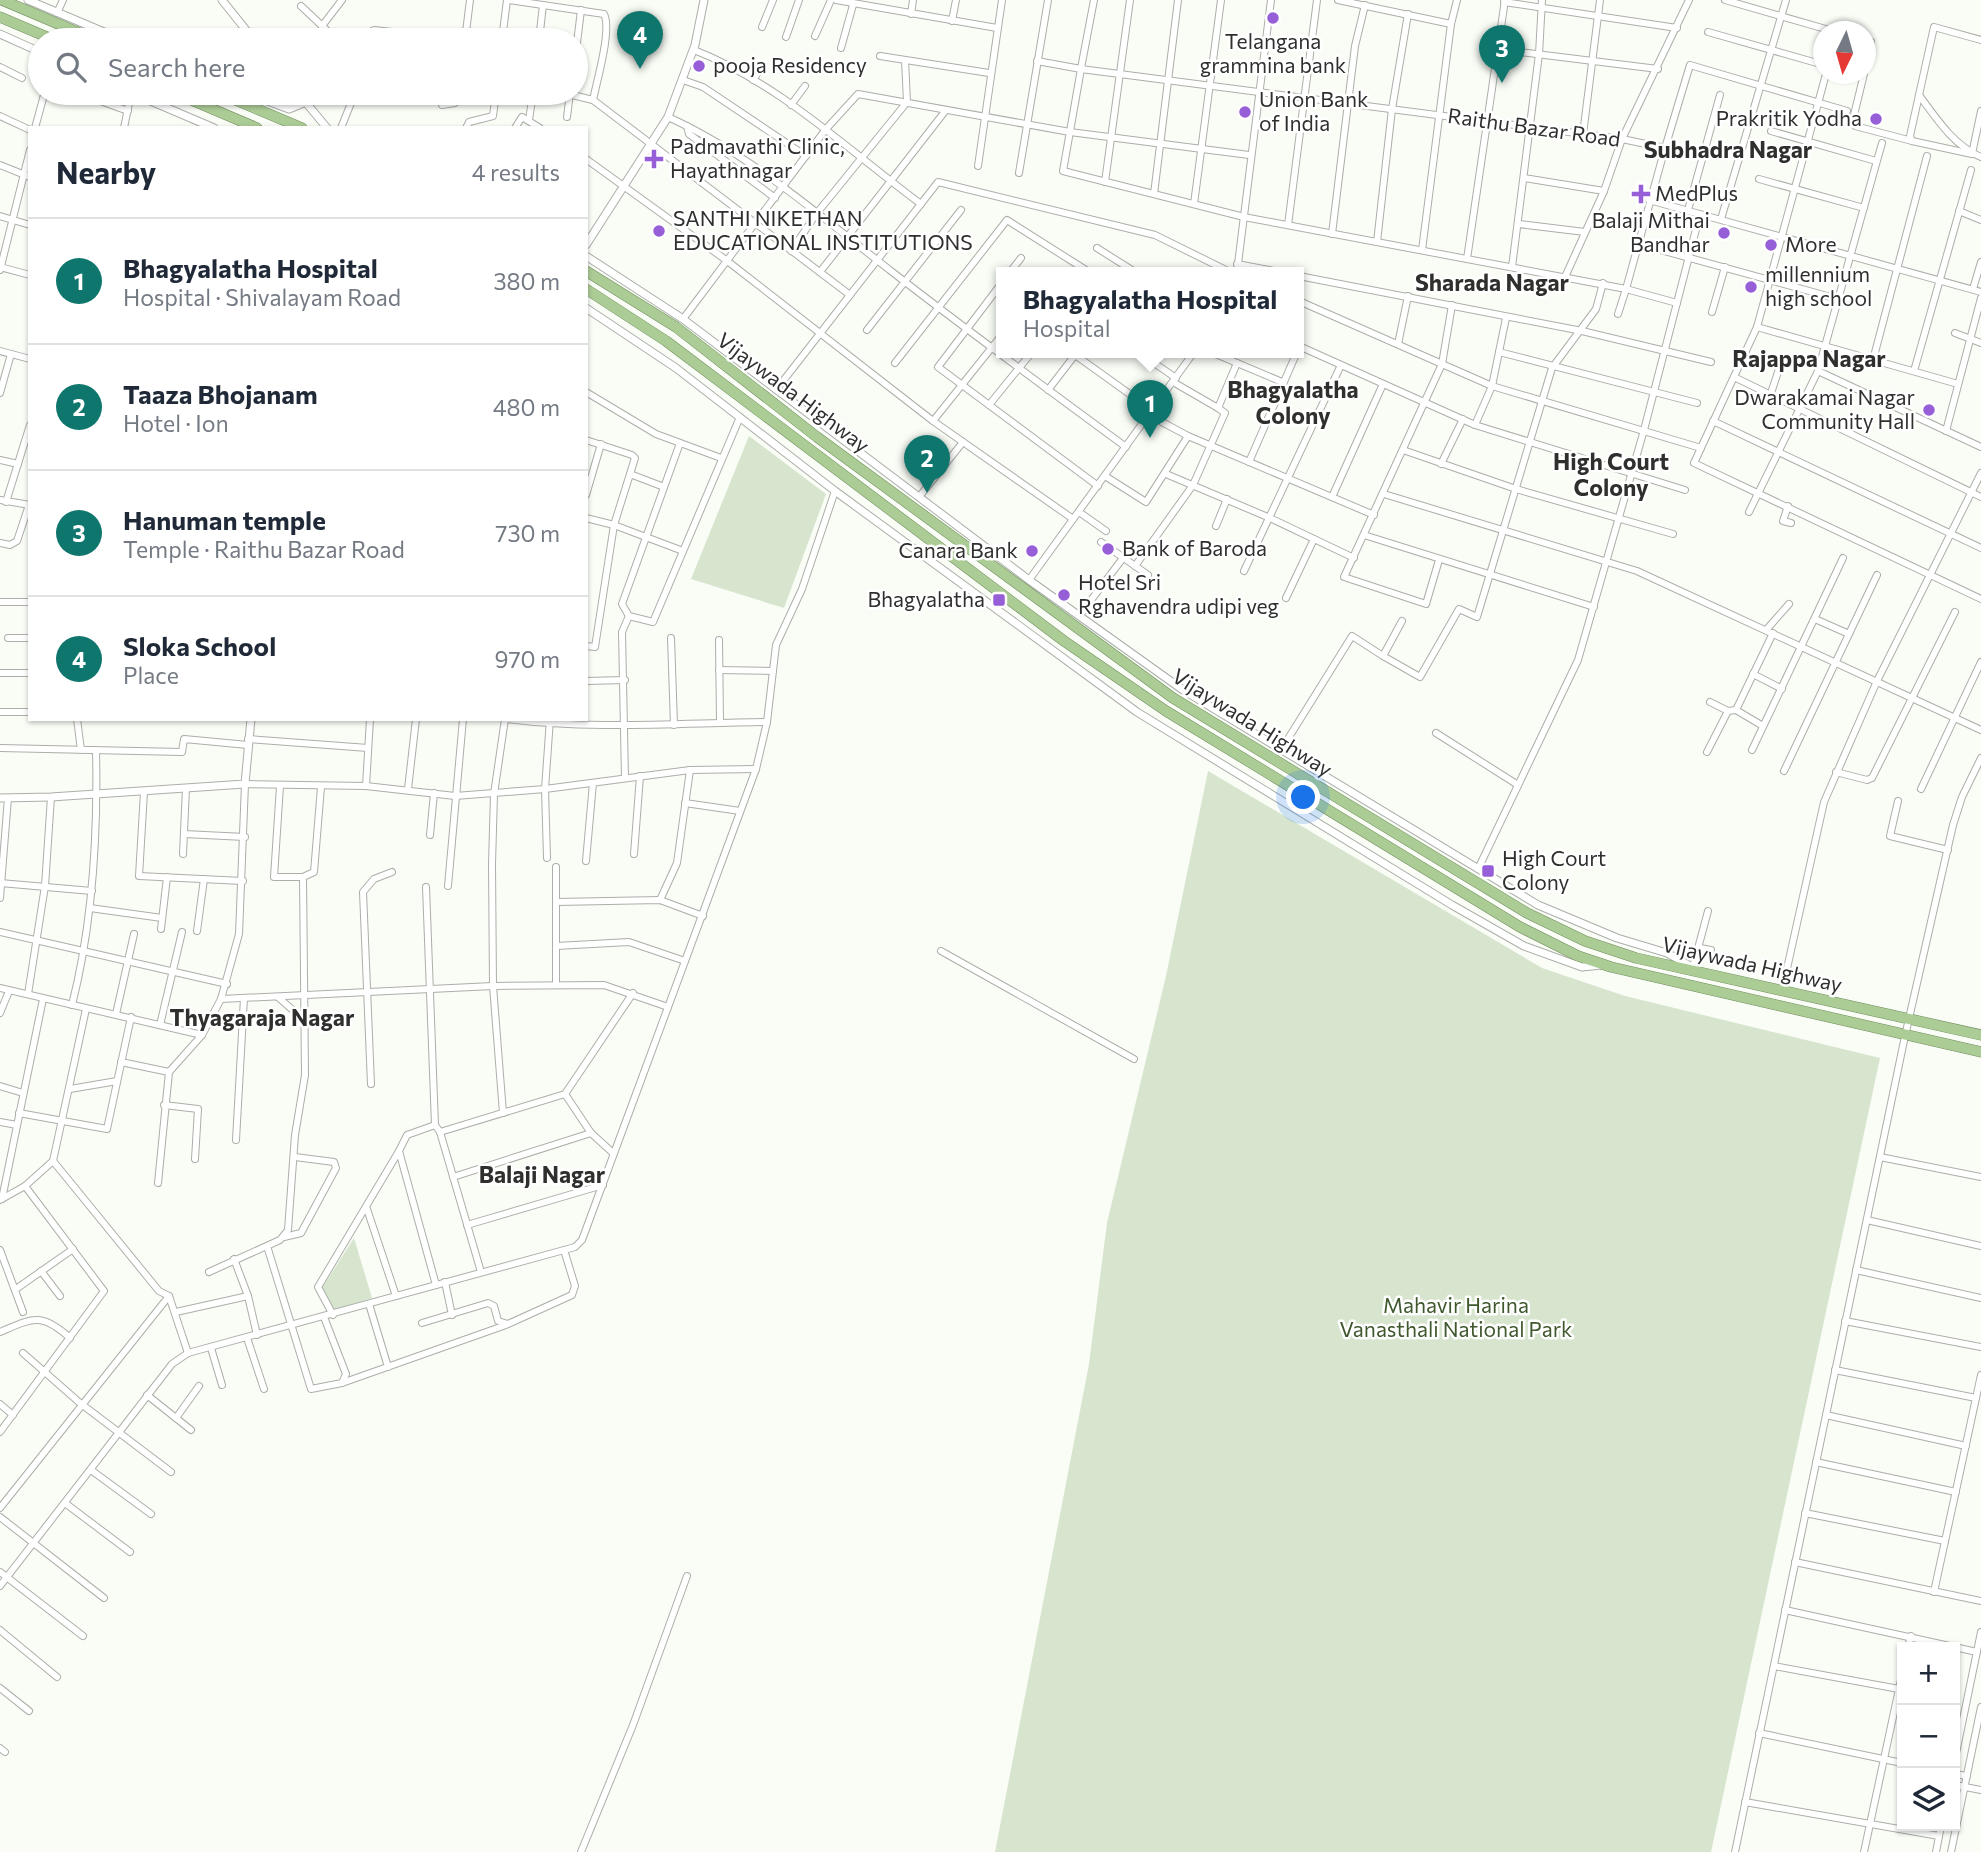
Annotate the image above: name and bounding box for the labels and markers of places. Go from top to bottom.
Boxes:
marker: Telangana grammina bank [1265,10,1281,26]
pin: 4 [617,11,663,69]
pin: 3 [1479,25,1525,83]
place label: Telangana grammina bank [1200,28,1346,77]
place label: pooja Residency [713,52,867,77]
marker: pooja Residency [691,58,707,74]
place label: Union Bank of India [1259,86,1368,135]
marker: Union Bank of India [1237,104,1253,120]
place label: Prakritik Yodha [1716,105,1862,130]
marker: Prakritik Yodha [1868,111,1884,127]
place label: Padmavathi Clinic, Hayathnagar [670,133,845,182]
marker: Padmavathi Clinic, Hayathnagar [644,149,664,169]
place label: MedPlus [1655,180,1738,205]
marker: MedPlus [1633,186,1649,202]
place label: SANTHI NIKETHAN EDUCATIONAL INSTITUTIONS [673,205,973,254]
place label: Balaji Mithai Bandhar [1592,207,1710,256]
marker: SANTHI NIKETHAN EDUCATIONAL INSTITUTIONS [651,223,667,239]
marker: Balaji Mithai Bandhar [1716,225,1732,241]
place label: More [1785,231,1837,256]
marker: More [1763,237,1779,253]
place label: millennium high school [1765,261,1872,310]
marker: millennium high school [1743,279,1759,295]
pin: 1 [1127,380,1173,438]
place label: Dwarakamai Nagar Community Hall [1734,384,1915,433]
marker: Dwarakamai Nagar Community Hall [1921,402,1937,418]
pin: 2 [904,435,950,493]
place label: Bank of Baroda [1122,535,1267,560]
place label: Canara Bank [898,537,1018,562]
marker: Bank of Baroda [1100,541,1116,557]
marker: Canara Bank [1024,543,1040,559]
place label: Hotel Sri Rghavendra udipi veg [1078,569,1279,618]
place label: Bhagyalatha [867,586,985,611]
marker: Hotel Sri Rghavendra udipi veg [1056,587,1072,603]
marker: Bhagyalatha [991,592,1007,608]
place label: High Court Colony [1502,845,1606,894]
marker: High Court Colony [1480,863,1496,879]

